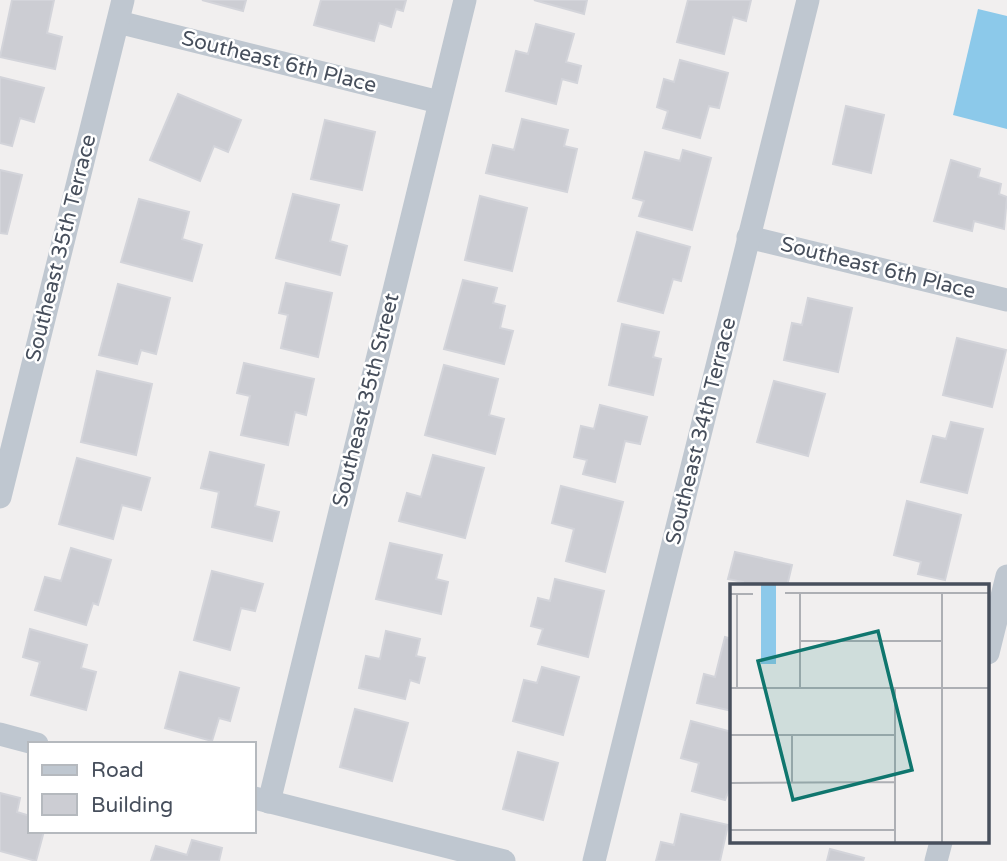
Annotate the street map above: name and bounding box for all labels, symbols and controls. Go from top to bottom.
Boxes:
street label: Southeast 6th Place [179,26,379,98]
street label: Southeast 35th Terrace [21,132,101,364]
street label: Southeast 6th Place [778,232,978,304]
street label: Southeast 35th Street [327,291,405,509]
street label: Southeast 34th Terrace [661,315,741,547]
inset map [730,584,990,844]
legend [28,742,256,833]
text: Road [91,758,144,783]
text: Building [91,793,173,818]

